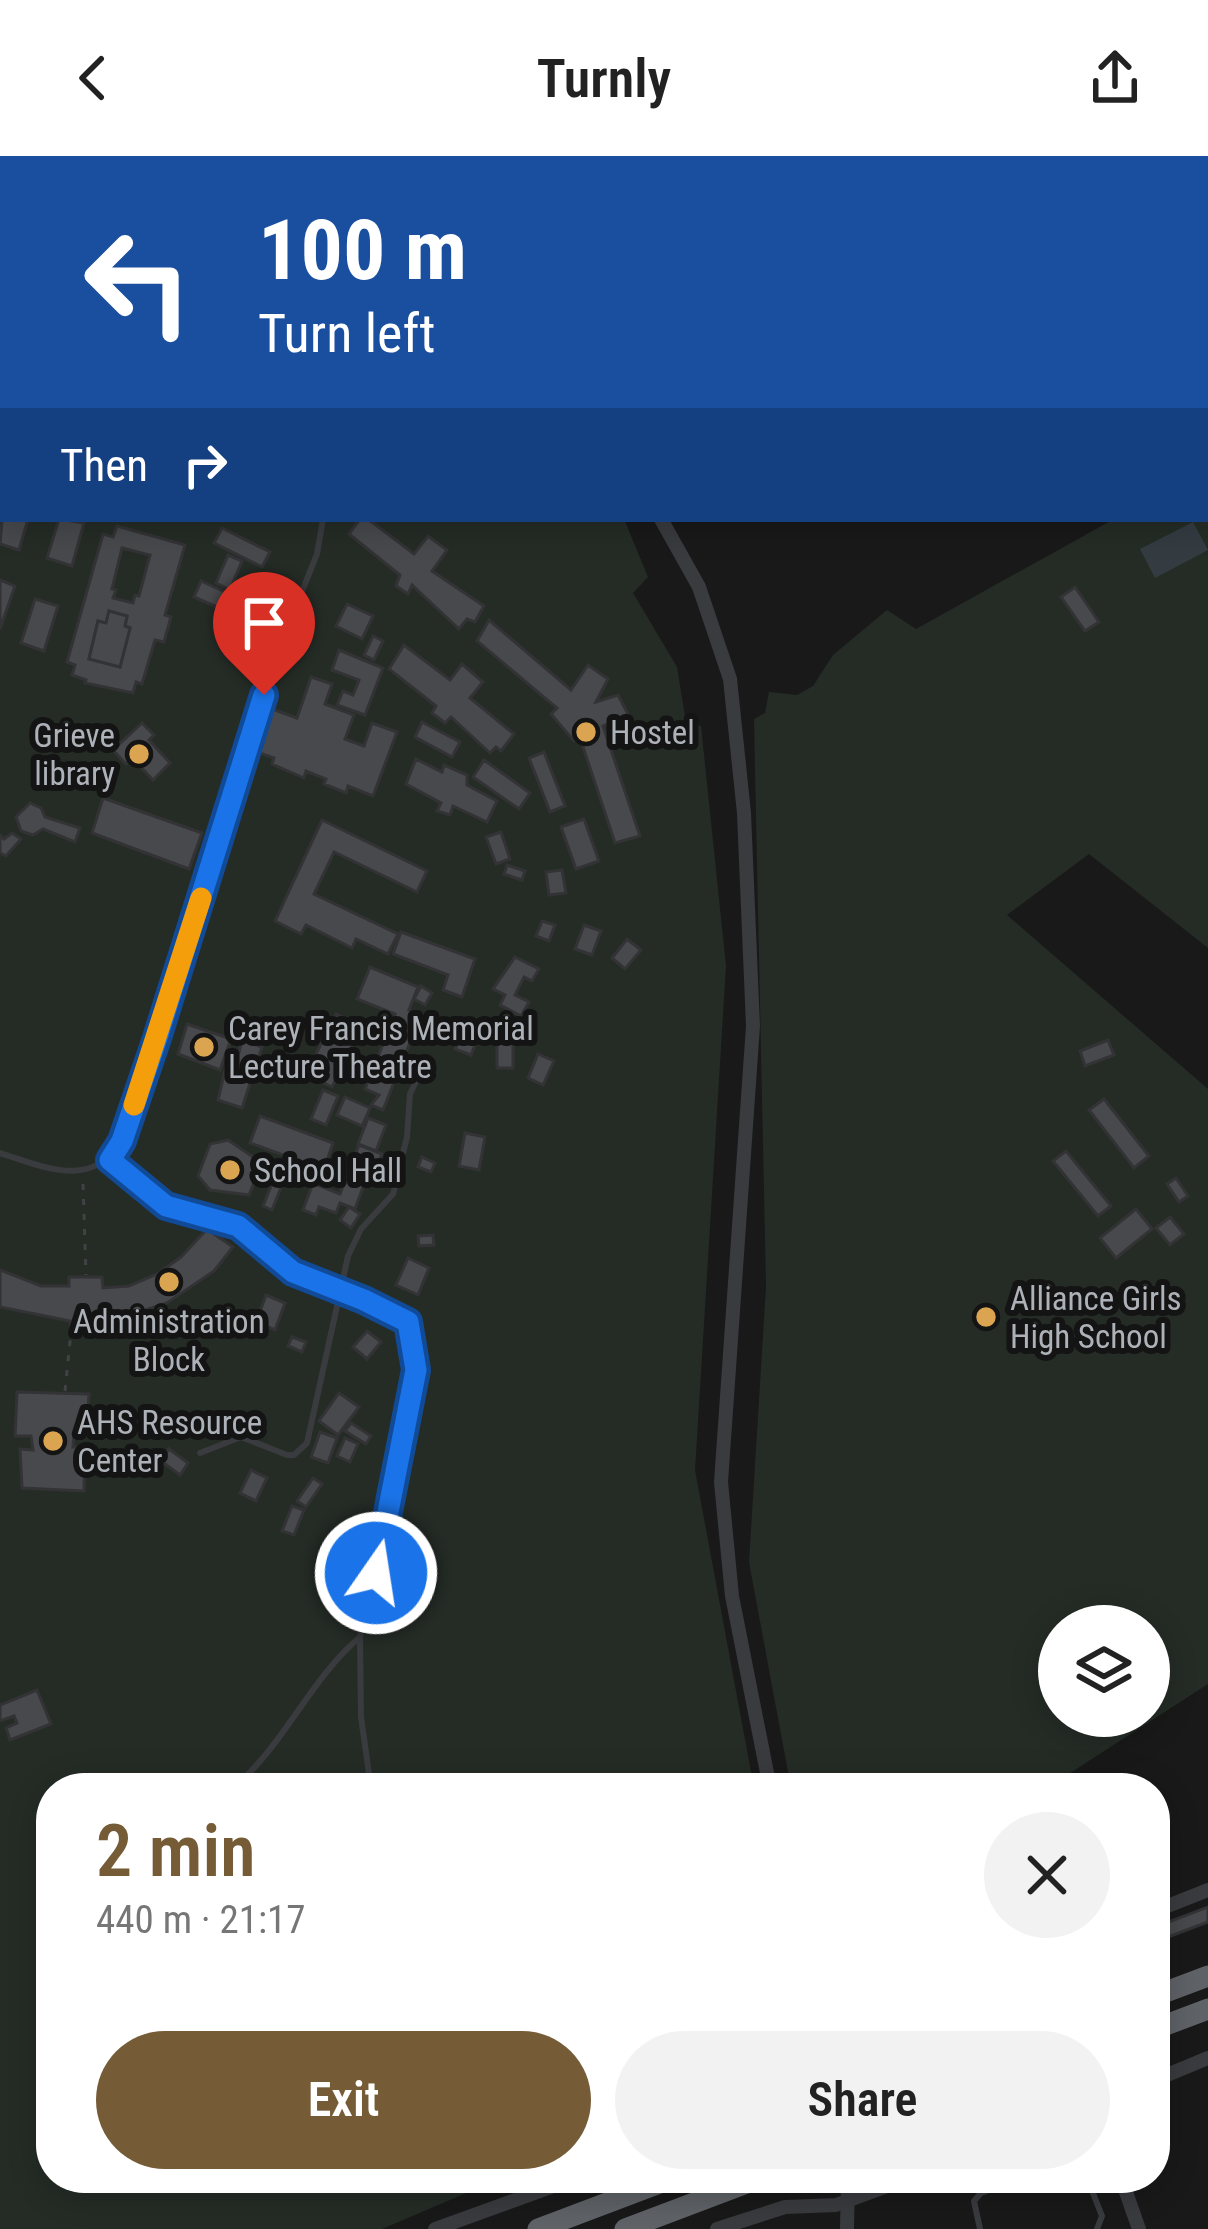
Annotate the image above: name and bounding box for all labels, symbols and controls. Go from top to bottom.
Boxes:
icon: back [60,45,126,111]
icon: share [1082,45,1148,111]
text: Turnly [537,47,671,110]
text: 100 m [258,201,467,300]
icon: left [60,204,216,360]
text: Turn left [258,302,435,365]
icon: right [172,432,238,498]
text: Then [60,439,148,492]
pin [213,572,315,695]
icon: arrive [231,590,297,656]
place label: Hostel [610,713,695,752]
place label: Grieve library [33,716,115,793]
marker: Hostel [573,719,599,745]
marker: Grieve library [126,741,152,767]
place label: Carey Francis Memorial Lecture Theatre [228,1009,534,1086]
marker: Carey Francis Memorial Lecture Theatre [191,1034,217,1060]
place label: School Hall [254,1151,402,1190]
marker: School Hall [217,1157,243,1183]
marker: Administration Block [156,1269,182,1295]
place label: Alliance Girls High School [1010,1279,1182,1356]
place label: Administration Block [73,1302,265,1379]
marker: Alliance Girls High School [973,1304,999,1330]
place label: AHS Resource Center [77,1403,262,1480]
marker: AHS Resource Center [40,1428,66,1454]
position arrow [313,1510,439,1636]
map controls [1038,1605,1170,1737]
button: layers [1038,1605,1170,1737]
text: 2 min [96,1809,255,1894]
button: close [984,1812,1110,1938]
text: 440 m · 21:17 [96,1897,306,1943]
button: Exit [96,2031,591,2169]
button: Share [615,2031,1110,2169]

